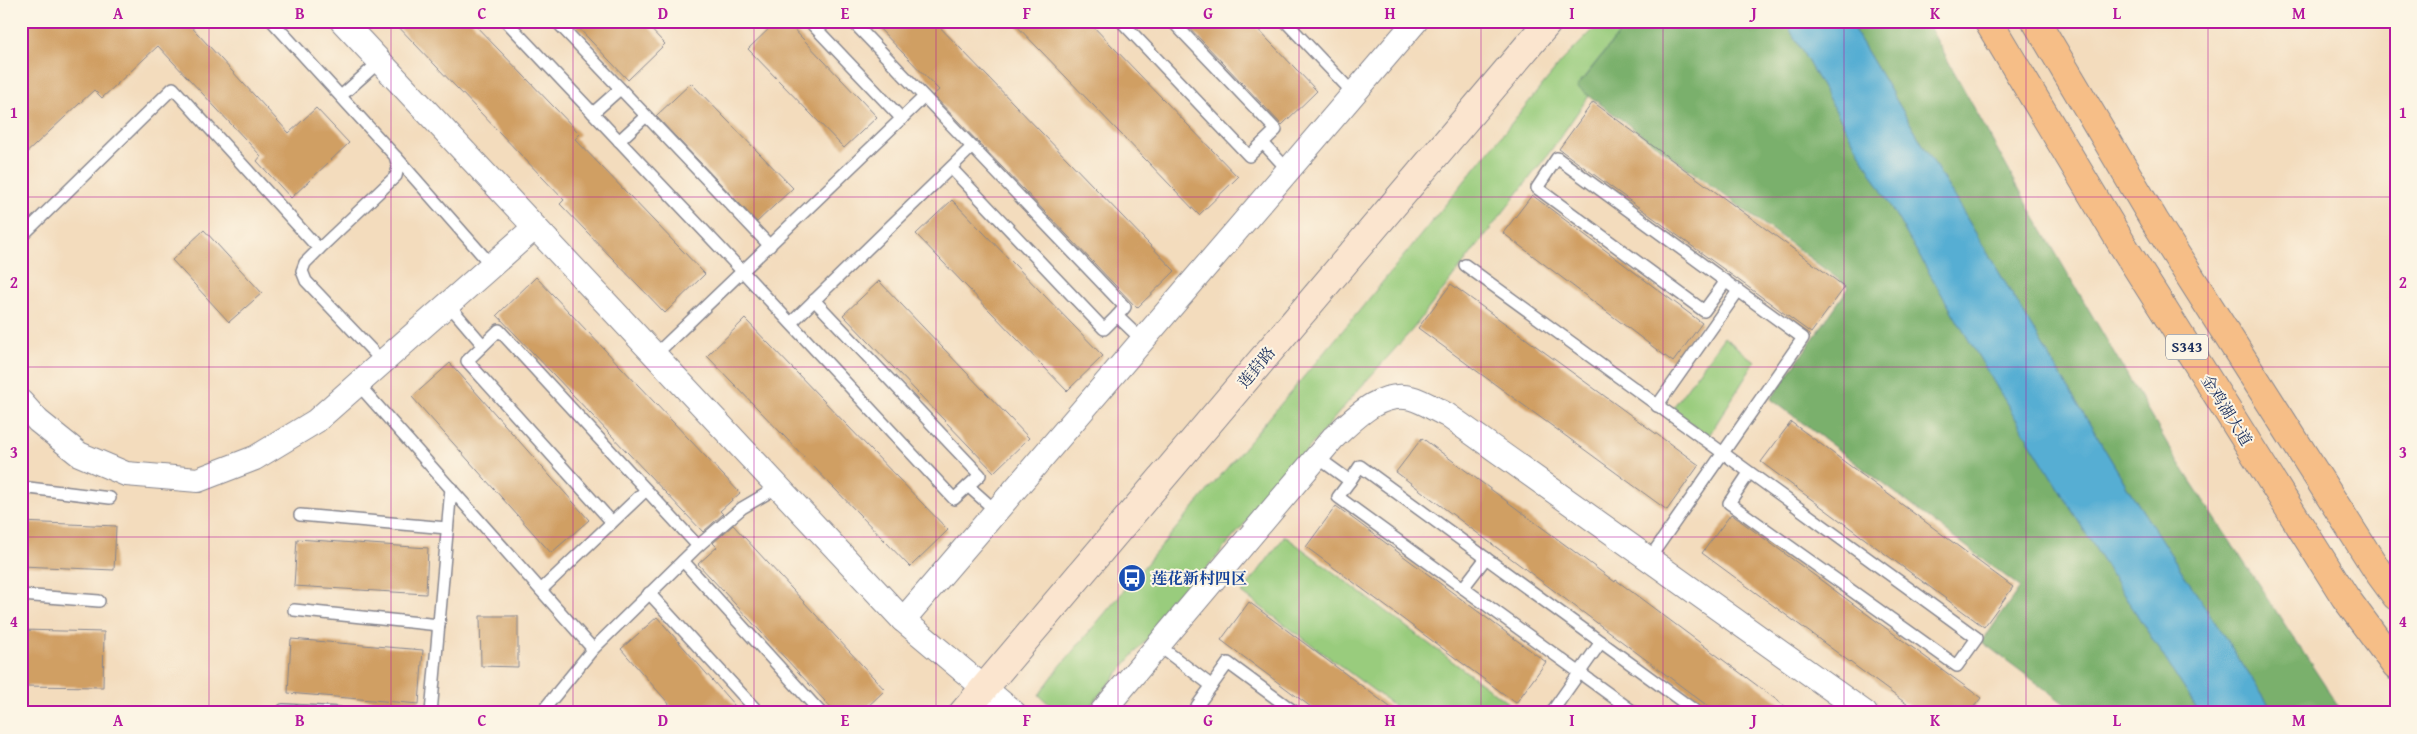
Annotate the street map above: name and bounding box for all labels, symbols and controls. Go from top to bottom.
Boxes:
text: A [113,1,124,25]
text: B [295,1,305,25]
text: C [477,1,487,25]
text: D [658,1,668,25]
text: E [841,1,850,25]
text: F [1023,1,1031,25]
text: G [1203,1,1213,25]
text: H [1384,1,1396,25]
text: I [1569,1,1575,25]
text: J [1748,1,1757,25]
text: K [1930,1,1941,25]
text: L [2113,1,2122,25]
text: M [2292,1,2306,25]
text: 1 [10,100,18,124]
text: 1 [2399,100,2407,124]
text: 2 [10,270,18,294]
text: 2 [2399,270,2407,294]
road number: S343 [2166,334,2208,360]
street label: 莲葑路 [1231,341,1281,393]
street label: 金鸡湖大道 [2196,370,2258,450]
text: 3 [10,440,18,464]
text: 3 [2399,440,2407,464]
bus stop icon: 莲花新村四区 [1117,563,1147,593]
place label: 莲花新村四区 [1151,566,1247,590]
text: 4 [10,609,18,633]
text: 4 [2399,609,2407,633]
text: A [113,708,124,732]
text: B [295,708,305,732]
text: C [477,708,487,732]
text: D [658,708,668,732]
text: E [841,708,850,732]
text: F [1023,708,1031,732]
text: G [1203,708,1213,732]
text: H [1384,708,1396,732]
text: I [1569,708,1575,732]
text: J [1748,708,1757,732]
text: K [1930,708,1941,732]
text: L [2113,708,2122,732]
text: M [2292,708,2306,732]

